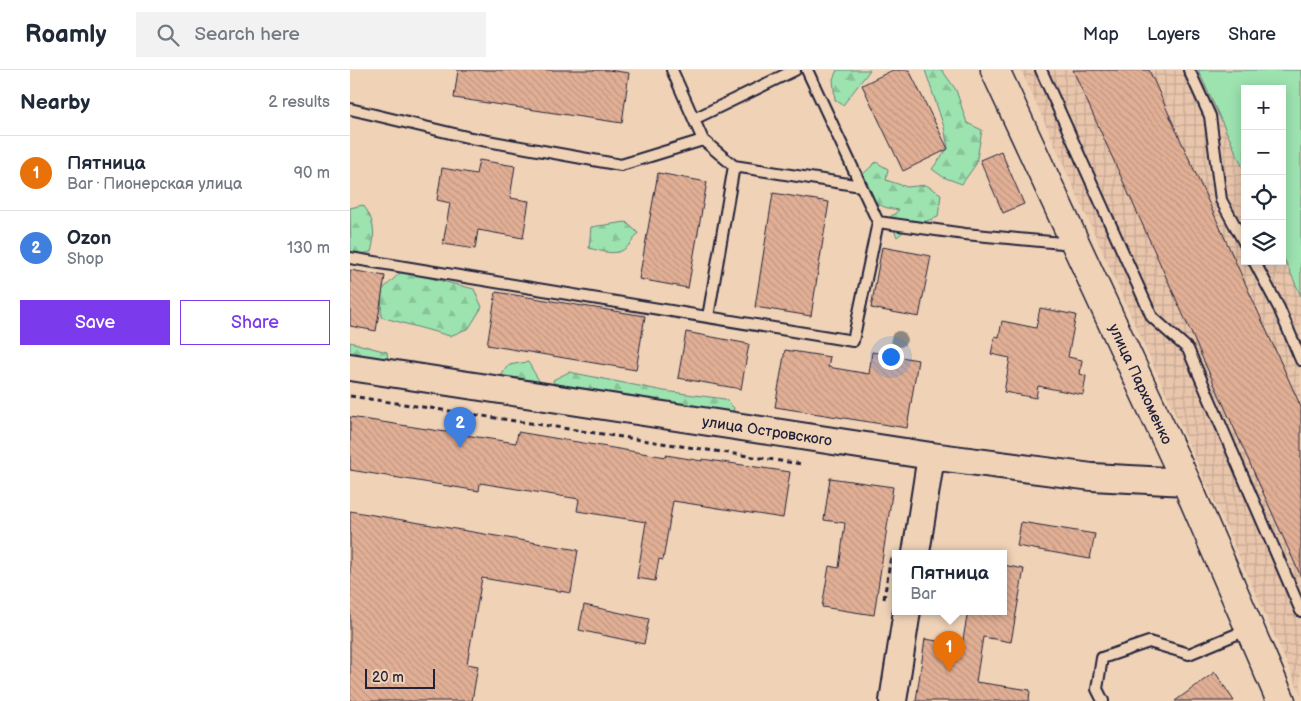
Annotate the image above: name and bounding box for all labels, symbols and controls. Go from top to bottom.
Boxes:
search box [136,12,486,57]
text: Roamly [25,20,106,49]
icon: search [154,21,182,49]
text: Search here [194,23,300,46]
text: Map [1083,24,1119,45]
text: Layers [1147,24,1200,45]
text: Share [1228,24,1276,45]
map controls [1241,85,1286,265]
button: + [1241,85,1286,130]
text: Nearby [20,90,90,115]
text: 2 results [268,93,330,112]
button: − [1241,130,1286,175]
text: Пятница [67,152,146,175]
text: 1 [33,164,39,183]
text: 90 m [294,164,330,183]
text: Bar · Пионерская улица [67,175,243,194]
button: locate [1241,175,1286,220]
button: layers [1241,220,1286,265]
text: Ozon [67,227,111,250]
text: 2 [31,239,41,258]
text: 130 m [287,239,330,258]
text: Shop [67,250,104,269]
button: Save [20,300,170,345]
button: Share [180,300,330,345]
street label: улица Пархоменко [1104,321,1176,448]
your location [878,344,904,370]
pin: 2 [444,407,476,448]
street label: улица Островского [701,412,834,451]
popup [892,550,1007,615]
text: Пятница [910,562,989,585]
text: Bar [910,585,936,604]
pin: 1 [933,631,965,672]
scale bar [365,666,435,689]
text: 20 m [372,669,404,686]

